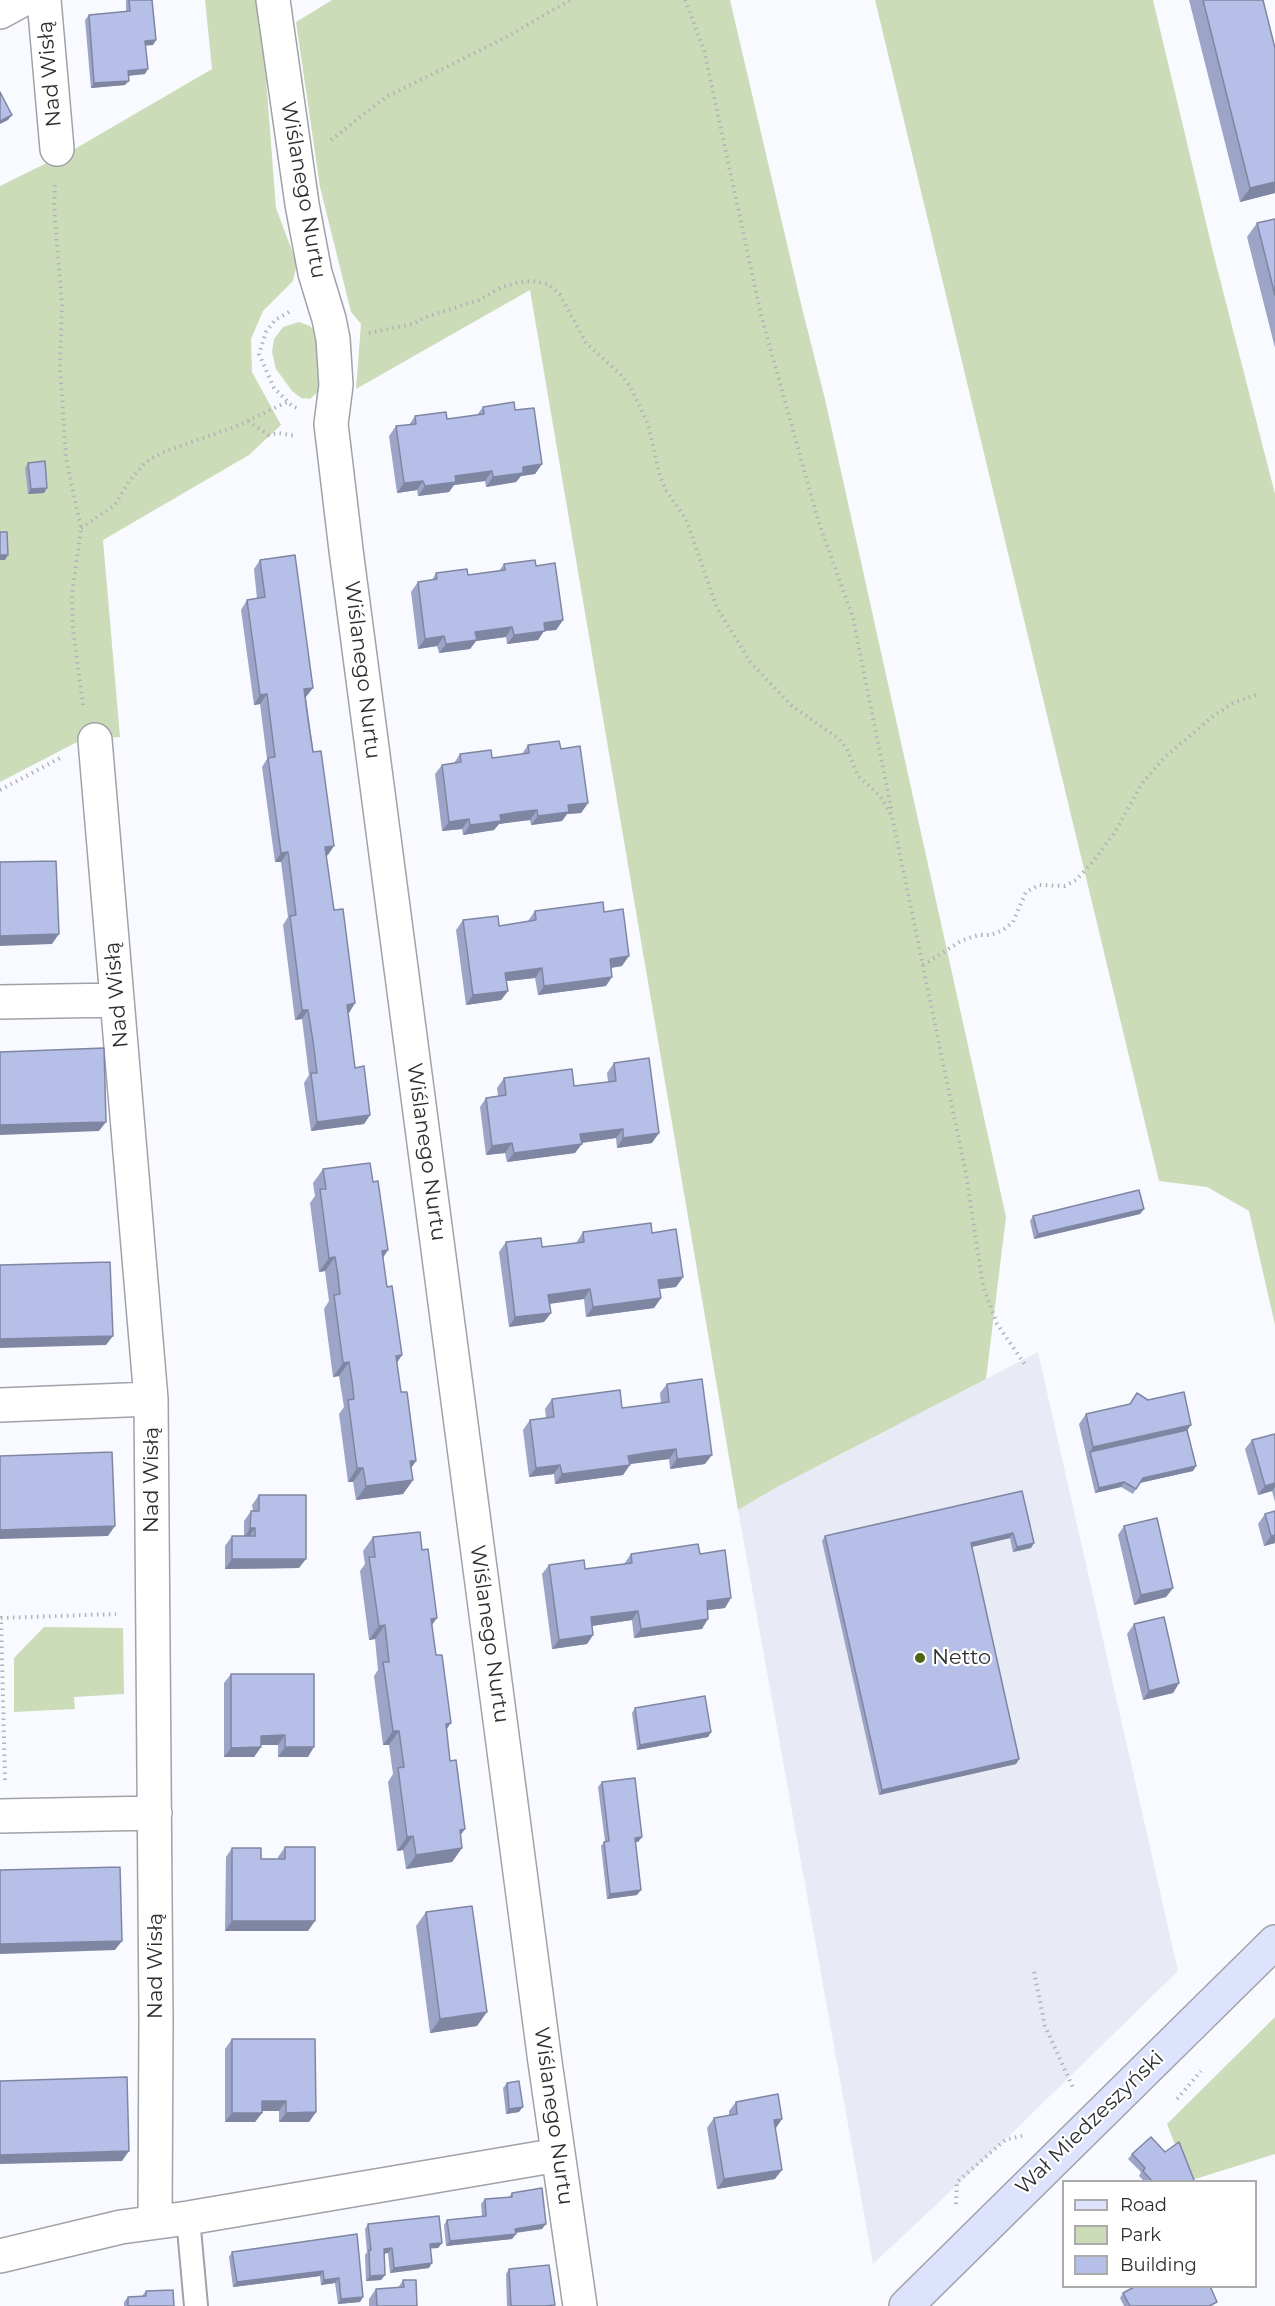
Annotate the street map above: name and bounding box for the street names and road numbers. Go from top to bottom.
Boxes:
street label: Nad Wisłą [33,20,67,128]
street label: Wiślanego Nurtu [275,99,331,281]
street label: Wiślanego Nurtu [339,579,385,761]
street label: Nad Wisłą [100,941,134,1049]
street label: Wiślanego Nurtu [401,1061,451,1243]
street label: Nad Wisłą [139,1427,165,1533]
street label: Wiślanego Nurtu [464,1543,514,1725]
street label: Nad Wisłą [143,1913,169,2019]
street label: Wiślanego Nurtu [528,2025,578,2207]
street label: Wał Miedzeszyński [1011,2046,1169,2200]

